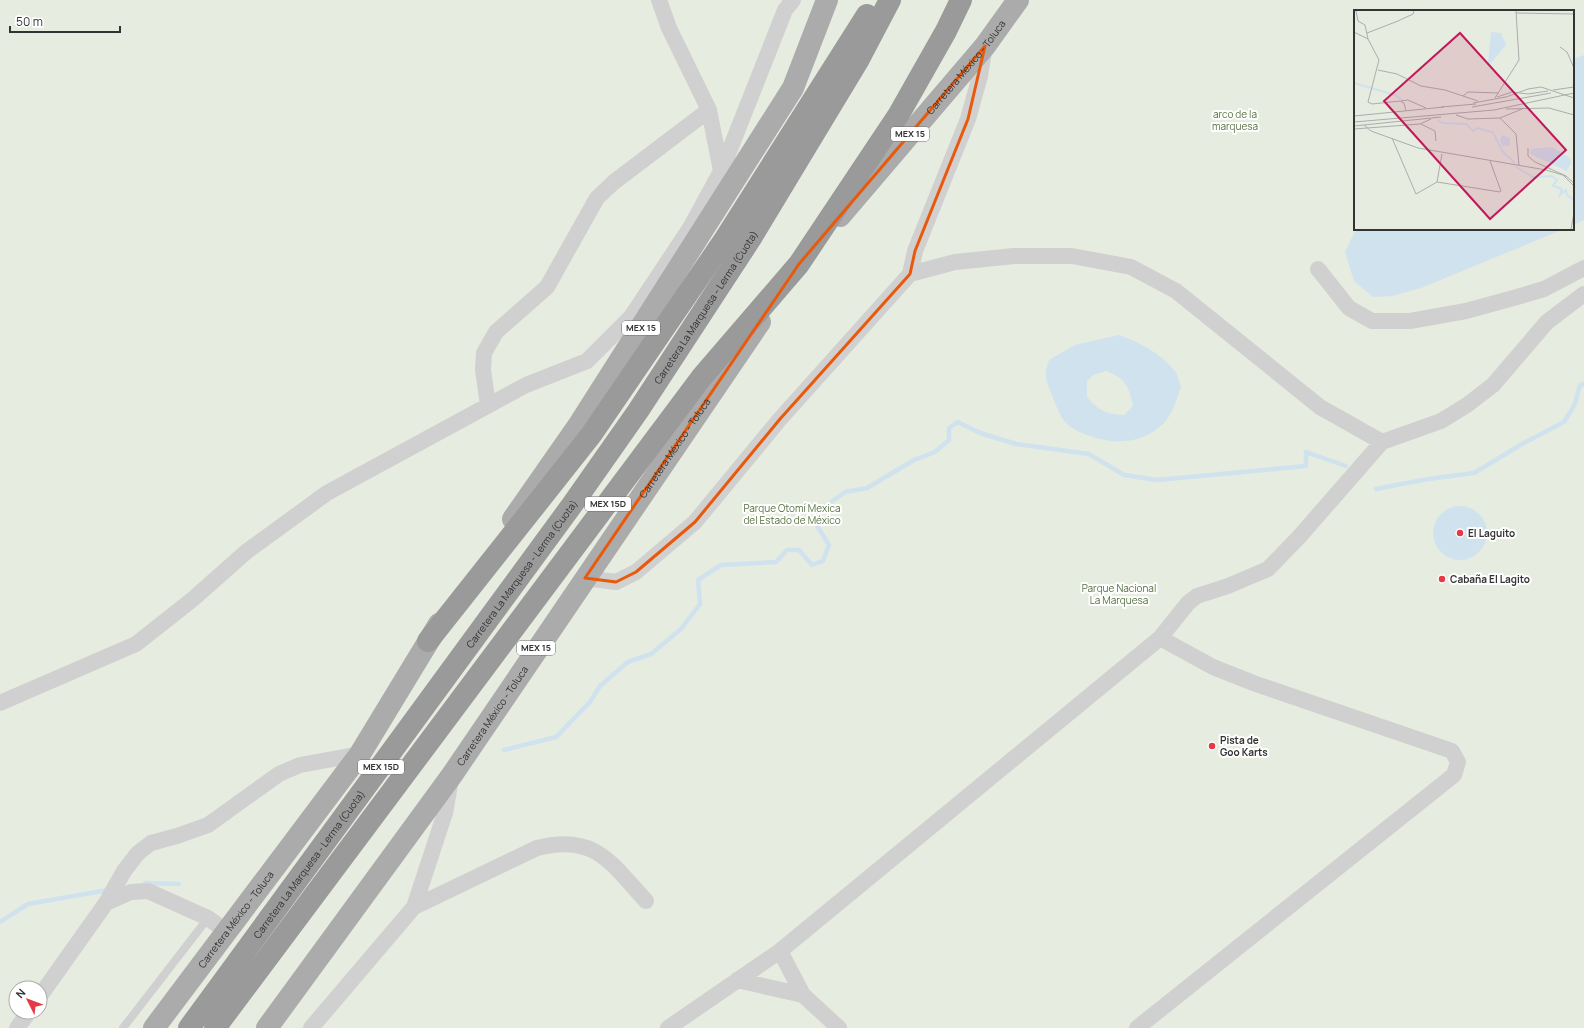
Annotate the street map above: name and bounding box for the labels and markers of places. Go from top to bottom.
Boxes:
place label: El Laguito [1468,526,1515,540]
marker: El Laguito [1455,528,1465,538]
place label: Cabaña El Lagito [1450,572,1530,586]
marker: Cabaña El Lagito [1437,574,1447,584]
place label: Pista de Goo Karts [1220,733,1268,759]
marker: Pista de Goo Karts [1207,741,1217,751]

